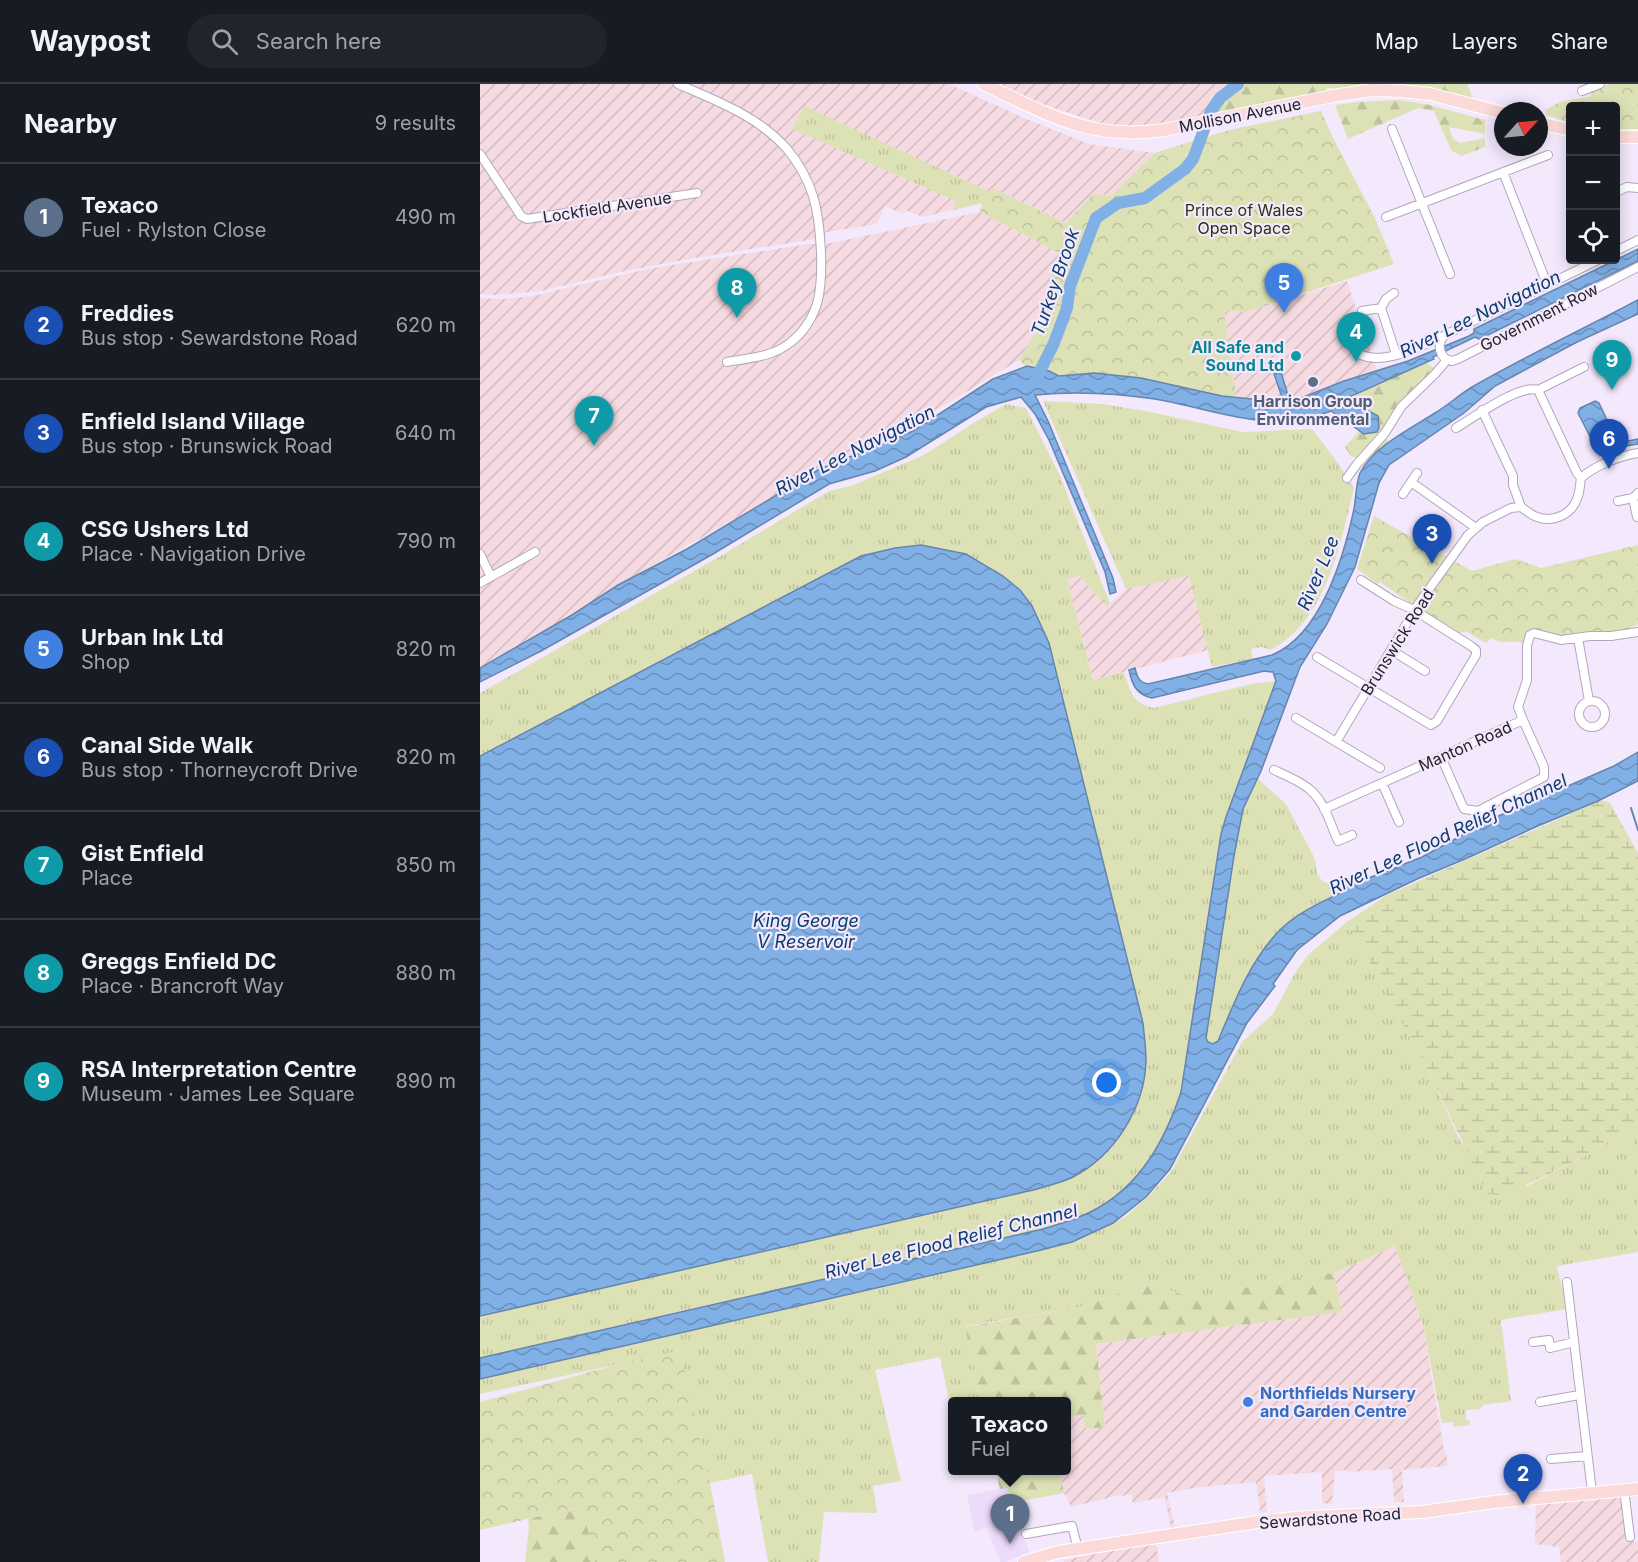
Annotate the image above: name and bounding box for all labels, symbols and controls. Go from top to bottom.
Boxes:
search box [187,14,607,68]
text: Waypost [30,24,151,58]
icon: search [208,25,241,58]
text: Search here [256,28,382,54]
text: Map [1375,29,1419,54]
text: Layers [1452,29,1518,54]
text: Share [1551,29,1608,54]
street label: Mollison Avenue [1177,93,1303,137]
north arrow [1494,102,1548,156]
map controls [1566,102,1620,264]
button: + [1566,102,1620,156]
text: Nearby [24,108,117,139]
text: 9 results [375,111,456,135]
button: − [1566,156,1620,210]
street label: Lockfield Avenue [541,187,673,227]
text: Texaco [81,192,159,218]
park label: Prince of Wales Open Space [1185,200,1303,238]
text: 1 [39,205,48,229]
text: 490 m [395,205,456,229]
button: locate [1566,210,1620,264]
text: Fuel · Rylston Close [81,218,267,242]
water label: Turkey Brook [1027,224,1084,339]
pin: 5 [1264,264,1304,313]
water label: River Lee Navigation [1396,266,1564,362]
pin: 8 [718,268,756,318]
street label: Government Row [1477,279,1601,355]
text: Freddies [81,300,174,326]
pin: 4 [1336,312,1376,362]
text: 2 [37,313,50,337]
text: 620 m [396,313,456,337]
text: Bus stop · Sewardstone Road [81,326,358,350]
place label: All Safe and Sound Ltd [1191,337,1284,375]
pin: 9 [1592,340,1632,390]
marker: All Safe and Sound Ltd [1289,349,1303,363]
marker: Harrison Group Environmental [1306,375,1320,389]
place label: Harrison Group Environmental [1253,391,1373,429]
pin: 7 [574,396,614,446]
water label: River Lee Navigation [772,401,938,499]
text: Enfield Island Village [81,408,305,434]
pin: 6 [1590,420,1628,469]
text: 3 [37,421,50,445]
text: 640 m [395,421,456,445]
text: Bus stop · Brunswick Road [81,434,333,458]
pin: 3 [1412,514,1452,564]
text: CSG Ushers Ltd [81,516,249,542]
text: 4 [37,529,50,553]
text: 790 m [397,529,456,553]
water label: River Lee [1293,533,1343,613]
text: Place · Navigation Drive [81,542,306,566]
street label: Brunswick Road [1356,585,1438,699]
text: Urban Ink Ltd [81,624,224,650]
text: 5 [37,637,50,661]
text: 820 m [396,637,456,661]
text: Shop [81,650,130,674]
street label: Manton Road [1415,717,1515,775]
text: Canal Side Walk [81,732,253,758]
text: 6 [37,745,50,769]
text: 820 m [396,745,456,769]
text: Bus stop · Thorneycroft Drive [81,758,358,782]
water label: River Lee Flood Relief Channel [1326,769,1571,898]
text: Gist Enfield [81,840,204,866]
text: 7 [38,853,49,877]
text: 850 m [396,853,456,877]
text: Place [81,866,133,890]
water label: King George V Reservoir [753,910,859,952]
text: Greggs Enfield DC [81,948,277,974]
text: 8 [37,961,50,985]
text: 880 m [395,961,456,985]
text: Place · Brancroft Way [81,974,284,998]
text: RSA Interpretation Centre [81,1056,357,1082]
your location [1092,1068,1121,1097]
text: 9 [37,1069,50,1093]
text: 890 m [395,1069,456,1093]
text: Museum · James Lee Square [81,1082,355,1106]
water label: River Lee Flood Relief Channel [822,1199,1080,1283]
place label: Northfields Nursery and Garden Centre [1260,1383,1416,1421]
marker: Northfields Nursery and Garden Centre [1241,1395,1255,1409]
popup [948,1397,1071,1475]
text: Texaco [971,1411,1048,1437]
text: Fuel [971,1437,1010,1461]
pin: 2 [1504,1454,1542,1504]
pin: 1 [990,1494,1030,1544]
street label: Sewardstone Road [1259,1503,1401,1533]

